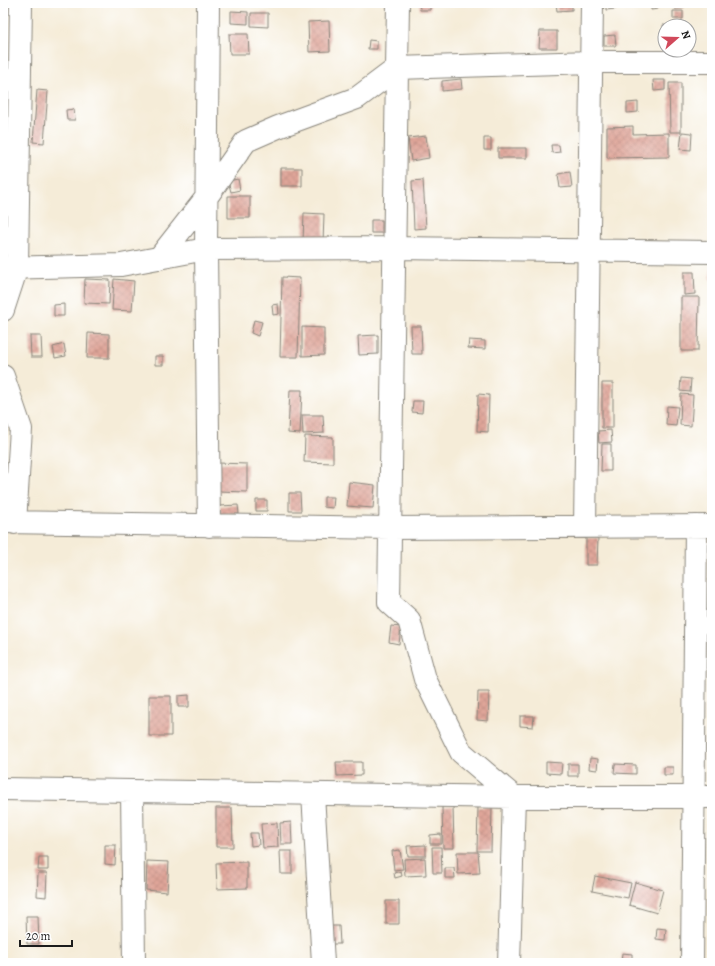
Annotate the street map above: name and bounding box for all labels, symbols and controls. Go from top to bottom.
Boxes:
north arrow [657,18,697,58]
text: N [678,28,694,41]
scale bar [20,922,72,948]
text: 20 m [26,928,50,944]

